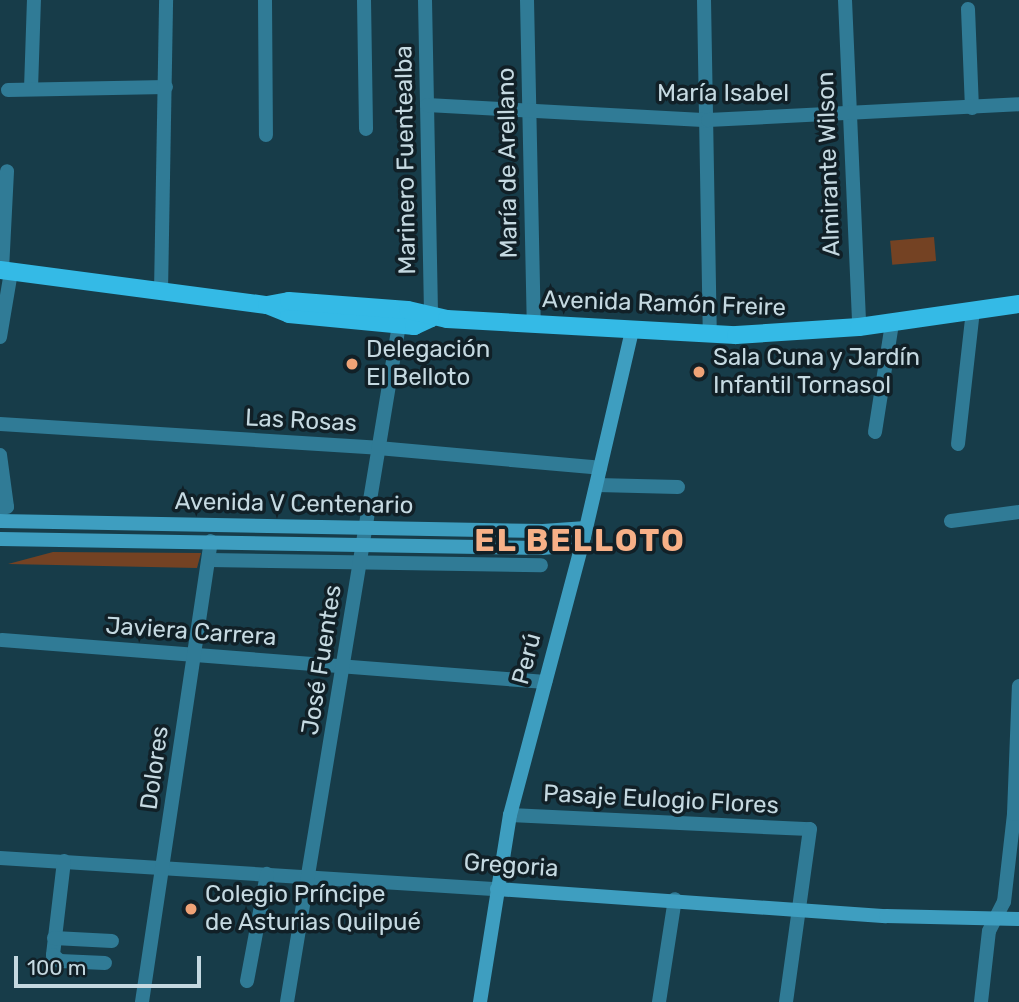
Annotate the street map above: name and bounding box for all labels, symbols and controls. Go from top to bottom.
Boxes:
street label: Marinero Fuentealba [390,45,422,275]
street label: María de Arellano [492,67,524,259]
street label: Almirante Wilson [811,71,847,257]
street label: María Isabel [657,80,789,108]
street label: Avenida Ramón Freire [542,285,786,323]
place label: Delegación El Belloto [366,336,490,392]
place label: Sala Cuna y Jardín Infantil Tornasol [713,344,921,400]
marker: Delegación El Belloto [344,356,360,372]
marker: Sala Cuna y Jardín Infantil Tornasol [691,364,707,380]
street label: Las Rosas [244,404,358,438]
street label: Avenida V Centenario [174,488,414,520]
district label: EL BELLOTO [475,521,685,559]
street label: José Fuentes [296,583,348,737]
street label: Javiera Carrera [104,612,278,652]
street label: Perú [506,630,548,688]
street label: Dolores [135,724,175,812]
street label: Pasaje Eulogio Flores [542,779,780,821]
street label: Gregoria [463,848,559,884]
place label: Colegio Príncipe de Asturias Quilpué [205,881,422,937]
marker: Colegio Príncipe de Asturias Quilpué [183,901,199,917]
scale bar [18,942,205,986]
text: 100 m [27,955,86,980]

